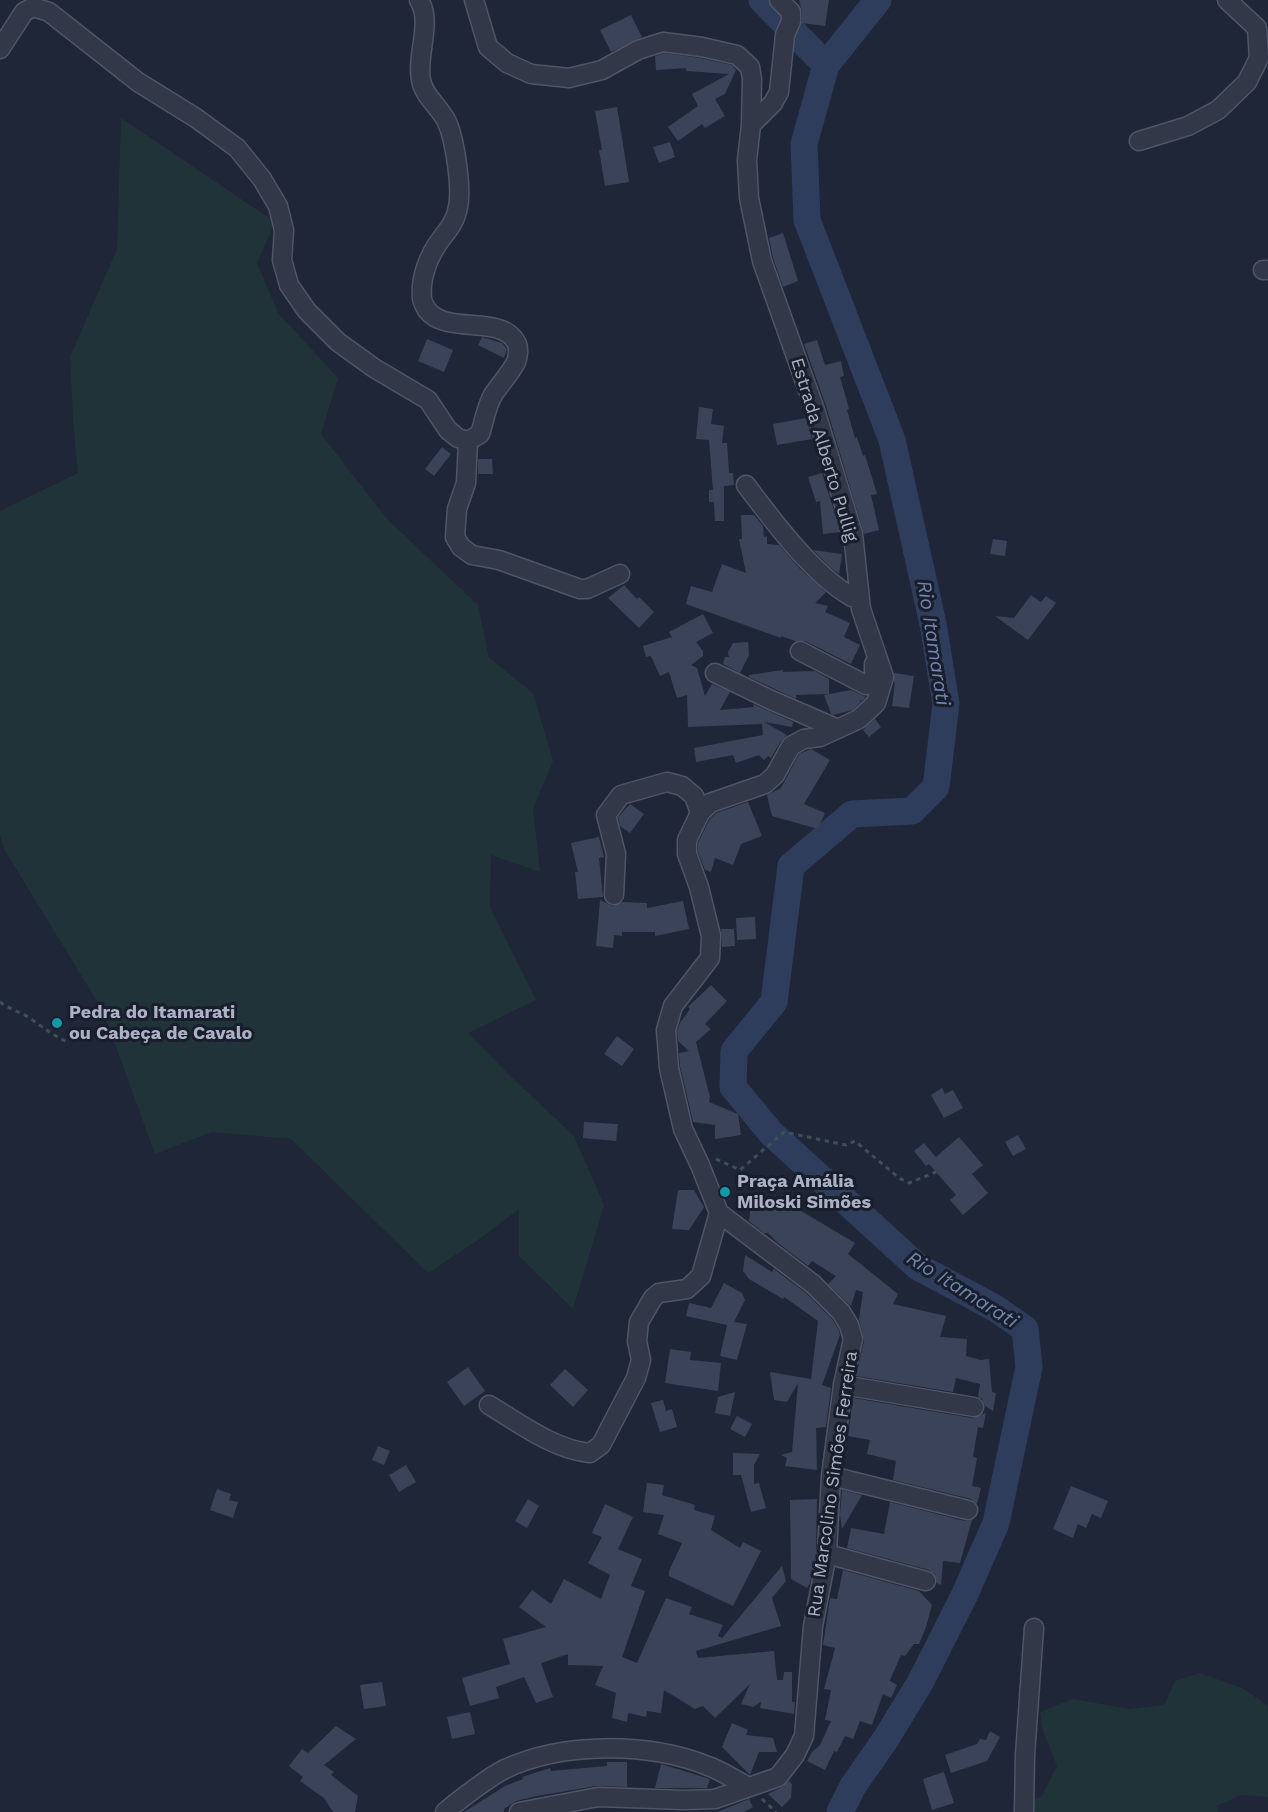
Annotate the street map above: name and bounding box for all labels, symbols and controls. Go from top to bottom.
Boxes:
street label: Estrada Alberto Pullig [786,355,862,545]
water label: Rio Itamarati [911,579,955,707]
place label: Pedra do Itamarati ou Cabeça de Cavalo [69,1002,252,1044]
marker: Pedra do Itamarati ou Cabeça de Cavalo [50,1016,64,1030]
place label: Praça Amália Miloski Simões [737,1171,871,1214]
marker: Praça Amália Miloski Simões [718,1185,732,1199]
water label: Rio Itamarati [902,1246,1022,1334]
street label: Rua Marcolino Simões Ferreira [804,1350,862,1618]

